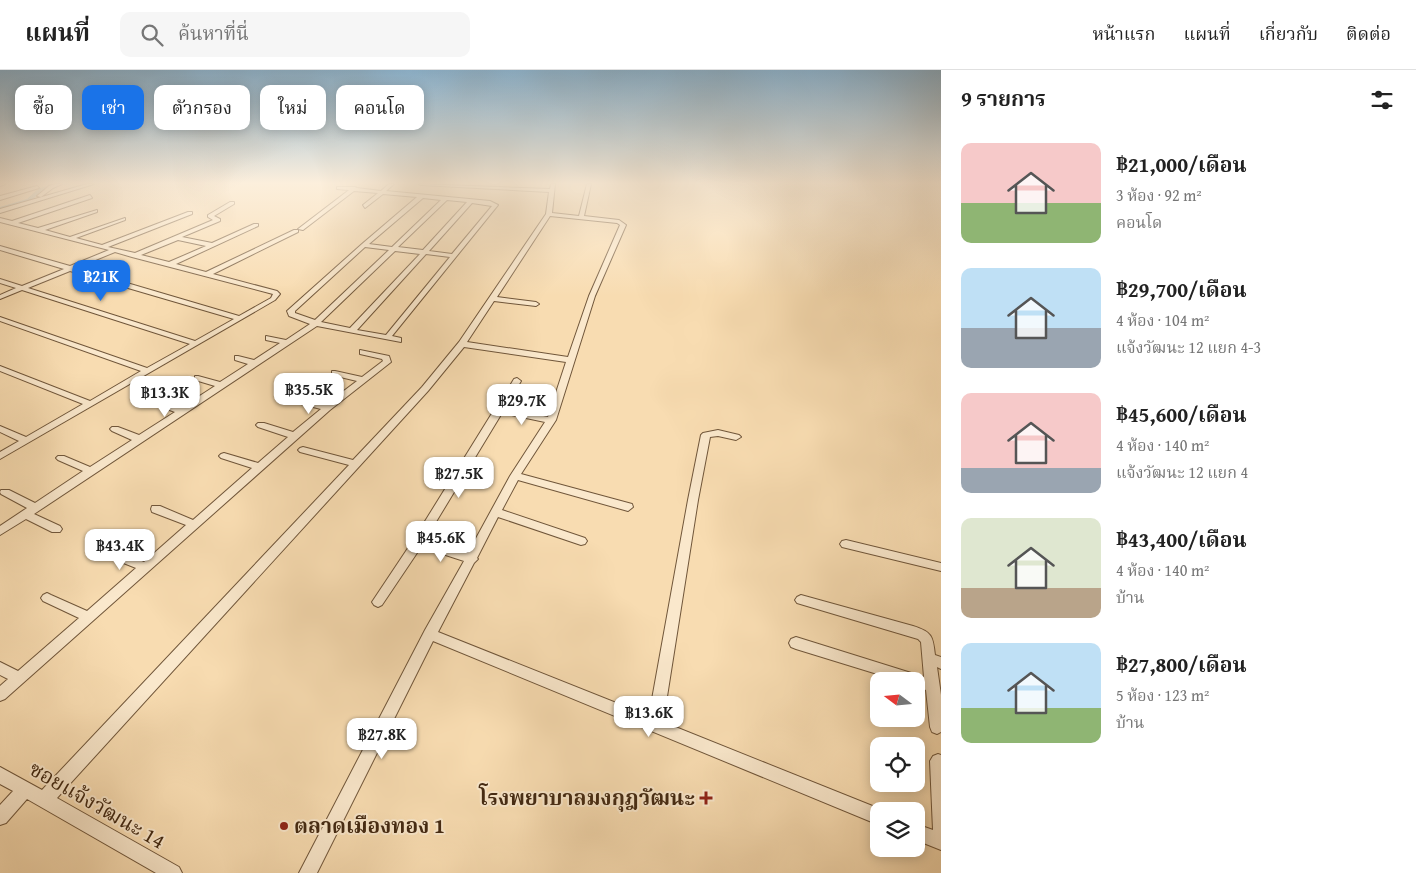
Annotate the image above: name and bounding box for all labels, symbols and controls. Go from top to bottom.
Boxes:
search box [120,12,470,57]
text: แผนที่ [25,15,90,50]
text: ค้นหาที่นี่ [178,19,249,47]
text: หน้าแรก [1092,20,1155,47]
text: แผนที่ [1183,20,1231,47]
text: เกี่ยวกับ [1259,20,1318,47]
text: ติดต่อ [1346,20,1391,47]
icon: search [138,21,166,49]
text: 9 รายการ [961,83,1046,114]
chip: ซื้อ [15,85,72,130]
chip: เช่า [82,85,144,130]
chip: ตัวกรอง [154,85,250,130]
chip: ใหม่ [260,85,326,130]
chip: คอนโด [336,85,424,130]
icon: filters [1368,86,1396,114]
text: ฿21,000/เดือน [1116,149,1247,180]
icon: home [1001,163,1061,223]
text: 3 ห้อง · 92 m² [1116,183,1202,207]
text: คอนโด [1116,210,1162,234]
pin: ฿21K [71,260,131,302]
text: ฿21K [83,264,119,288]
text: ฿29,700/เดือน [1116,274,1247,305]
icon: home [1001,288,1061,348]
text: 4 ห้อง · 104 m² [1116,308,1209,332]
text: แจ้งวัฒนะ 12 แยก 4-3 [1116,335,1261,359]
pin: ฿35.5K [268,372,350,415]
pin: ฿13.3K [124,376,206,418]
text: ฿35.5K [285,377,333,401]
text: ฿13.3K [141,380,189,404]
pin: ฿29.7K [481,384,563,426]
text: ฿29.7K [498,388,546,412]
text: ฿45,600/เดือน [1116,399,1247,430]
icon: home [1001,413,1061,473]
text: 4 ห้อง · 140 m² [1116,433,1209,457]
pin: ฿27.5K [418,456,500,499]
text: แจ้งวัฒนะ 12 แยก 4 [1116,460,1248,484]
text: ฿27.5K [435,461,483,485]
pin: ฿45.6K [400,520,482,563]
text: ฿43,400/เดือน [1116,524,1247,555]
text: ฿45.6K [417,525,465,549]
pin: ฿43.4K [79,528,161,571]
text: ฿43.4K [96,533,144,557]
icon: home [1001,538,1061,598]
text: 4 ห้อง · 140 m² [1116,558,1209,582]
text: บ้าน [1116,585,1144,609]
text: ฿27,800/เดือน [1116,649,1247,680]
icon: home [1001,663,1061,723]
north arrow [870,672,925,728]
map controls [870,672,925,857]
text: 5 ห้อง · 123 m² [1116,683,1209,707]
pin: ฿13.6K [608,696,690,738]
text: ฿13.6K [625,700,673,724]
text: บ้าน [1116,710,1144,734]
pin: ฿27.8K [341,718,423,760]
text: ฿27.8K [358,722,406,746]
button: locate [870,737,925,792]
street label: ซอยแจ้งวัฒนะ 14 [23,753,171,856]
place label: โรงพยาบาลมงกุฎวัฒนะ [478,782,695,813]
marker: โรงพยาบาลมงกุฎวัฒนะ [699,791,713,805]
button: layers [870,802,925,857]
place label: ตลาดเมืองทอง 1 [294,810,445,841]
marker: ตลาดเมืองทอง 1 [278,820,290,832]

